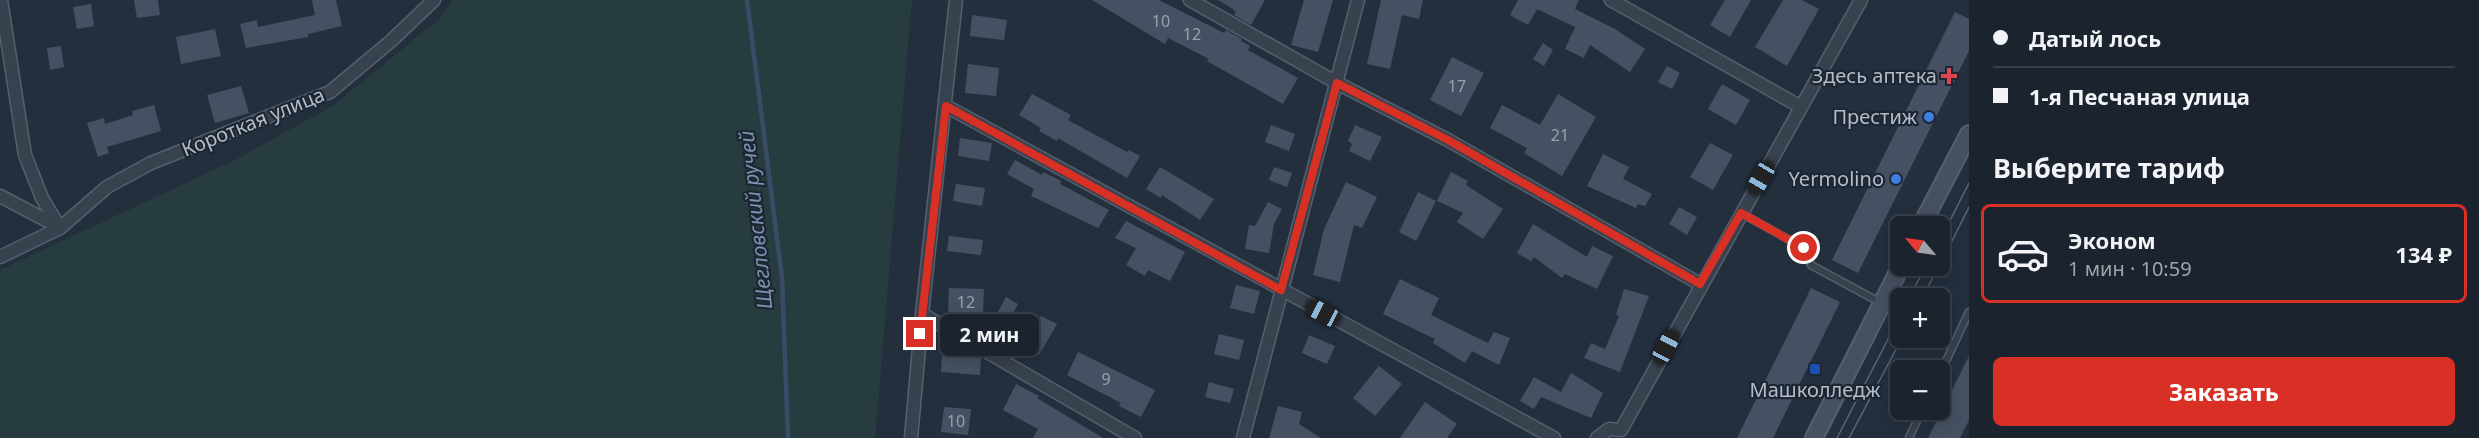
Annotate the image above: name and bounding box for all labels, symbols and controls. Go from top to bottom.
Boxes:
house number: 10 [1152,10,1170,32]
house number: 12 [1183,23,1201,45]
text: Датый лось [2029,23,2161,53]
place label: Здесь аптека [1812,62,1937,89]
marker: Здесь аптека [1942,69,1956,83]
house number: 17 [1448,75,1466,97]
street label: Короткая улица [177,81,328,163]
text: 1-я Песчаная улица [2029,81,2250,111]
place label: Престиж [1832,103,1918,130]
marker: Престиж [1922,110,1936,124]
house number: 21 [1551,124,1569,146]
water label: Щегловский ручей [732,129,778,311]
text: Выберите тариф [1993,149,2225,186]
car [1744,158,1778,198]
place label: Yermolino [1789,165,1884,192]
marker: Yermolino [1889,172,1903,186]
north arrow [1890,216,1950,276]
map controls [1890,216,1950,420]
text: Эконом [2068,225,2156,255]
icon: car [1996,227,2050,281]
route start [1790,234,1817,261]
text: 134 ₽ [2395,239,2452,269]
text: 1 мин · 10:59 [2068,255,2192,282]
button: + [1890,288,1950,348]
house number: 12 [957,291,975,313]
car [1303,297,1343,329]
callout: 2 мин [941,313,1040,355]
route end [906,320,933,347]
text: 2 мин [960,321,1019,348]
car [1650,327,1682,367]
button: Заказать [1993,357,2455,426]
button: − [1890,360,1950,420]
marker: Машколледж [1808,362,1822,376]
house number: 9 [1101,368,1111,390]
place label: Машколледж [1750,376,1881,403]
house number: 10 [947,410,965,432]

